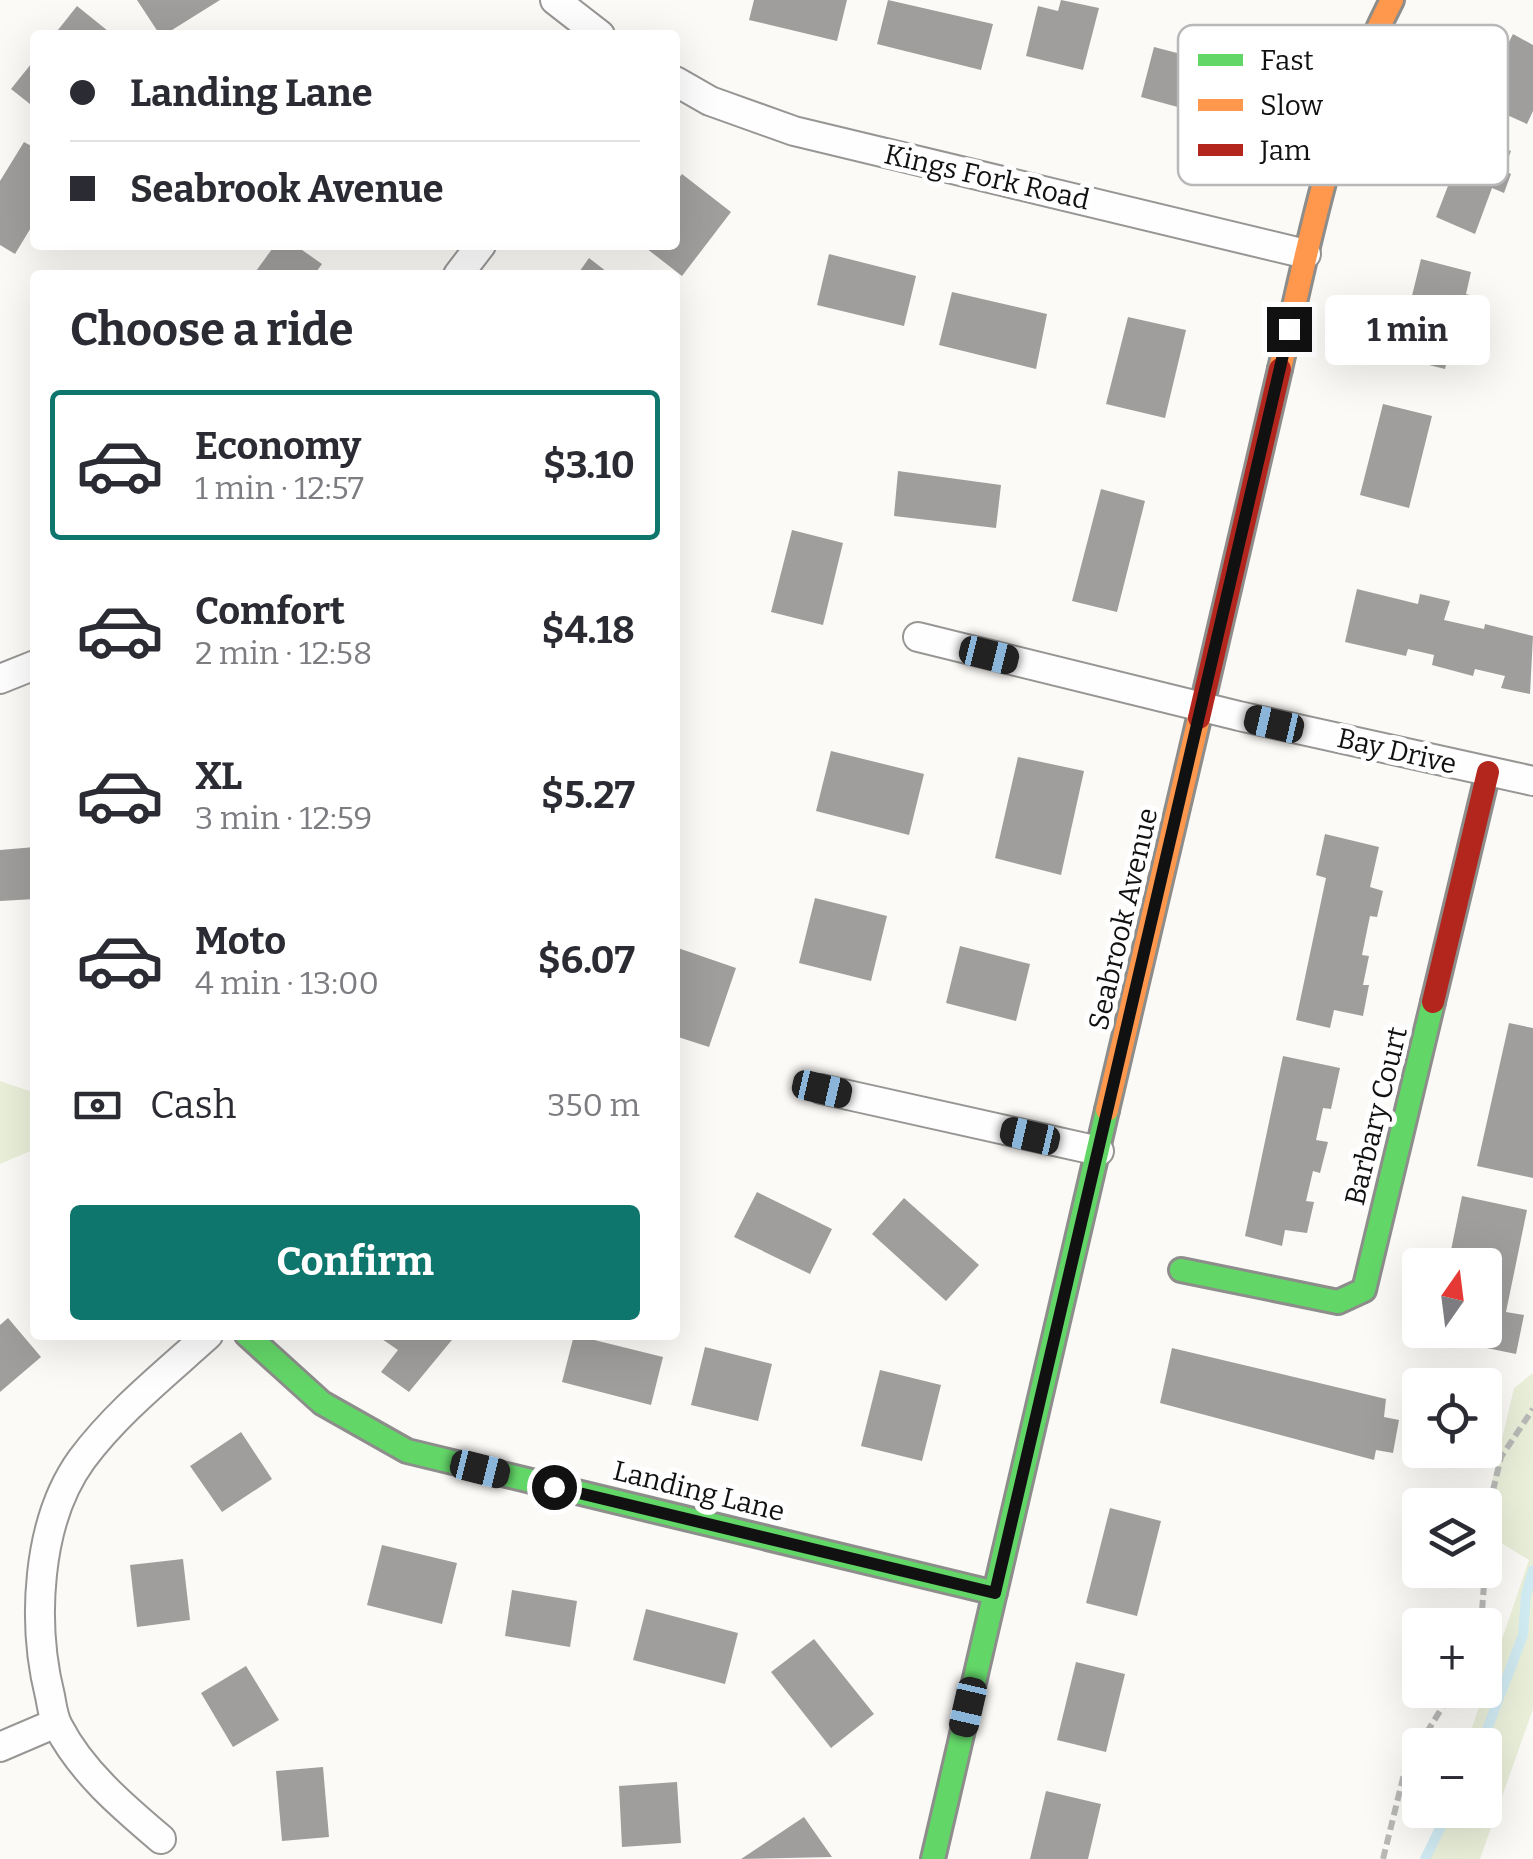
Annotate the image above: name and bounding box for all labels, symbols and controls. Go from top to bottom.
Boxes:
legend [1178,25,1508,185]
text: Fast [1260,44,1314,77]
text: Landing Lane [130,70,373,116]
text: Slow [1260,89,1323,122]
text: Jam [1259,134,1311,167]
street label: Kings Fork Road [881,137,1093,217]
text: Seabrook Avenue [130,166,444,212]
callout: 1 min [1324,294,1489,364]
text: Choose a ride [70,303,353,357]
route end [1267,307,1312,352]
text: 1 min [1367,311,1448,349]
icon: car [75,420,165,510]
text: Economy [195,423,361,469]
text: $3.10 [543,442,635,488]
text: 1 min · 12:57 [195,469,364,507]
icon: car [75,585,165,675]
text: Comfort [195,588,345,634]
text: $4.18 [541,607,635,653]
car [956,633,1022,677]
text: 2 min · 12:58 [195,634,372,672]
car [1241,703,1307,745]
street label: Bay Drive [1334,721,1460,781]
icon: car [75,750,165,840]
text: XL [195,753,242,799]
text: $5.27 [541,772,635,818]
text: 3 min · 12:59 [195,799,372,837]
street label: Seabrook Avenue [1081,805,1165,1033]
icon: car [75,915,165,1005]
text: Moto [195,918,286,964]
text: $6.07 [538,937,635,983]
text: 4 min · 13:00 [195,964,379,1002]
street label: Barbary Court [1338,1023,1414,1209]
car [789,1068,855,1110]
icon: cash [70,1078,125,1133]
text: Cash [150,1082,236,1128]
text: 350 m [547,1086,640,1124]
car [997,1115,1063,1157]
button: Confirm [70,1205,640,1320]
north arrow [1402,1248,1502,1348]
map controls [1402,1248,1502,1828]
button: locate [1402,1368,1502,1468]
car [447,1447,513,1491]
street label: Landing Lane [610,1454,788,1528]
route start [532,1465,577,1510]
button: layers [1402,1488,1502,1588]
button: + [1402,1608,1502,1708]
car [947,1674,989,1740]
button: − [1402,1728,1502,1828]

